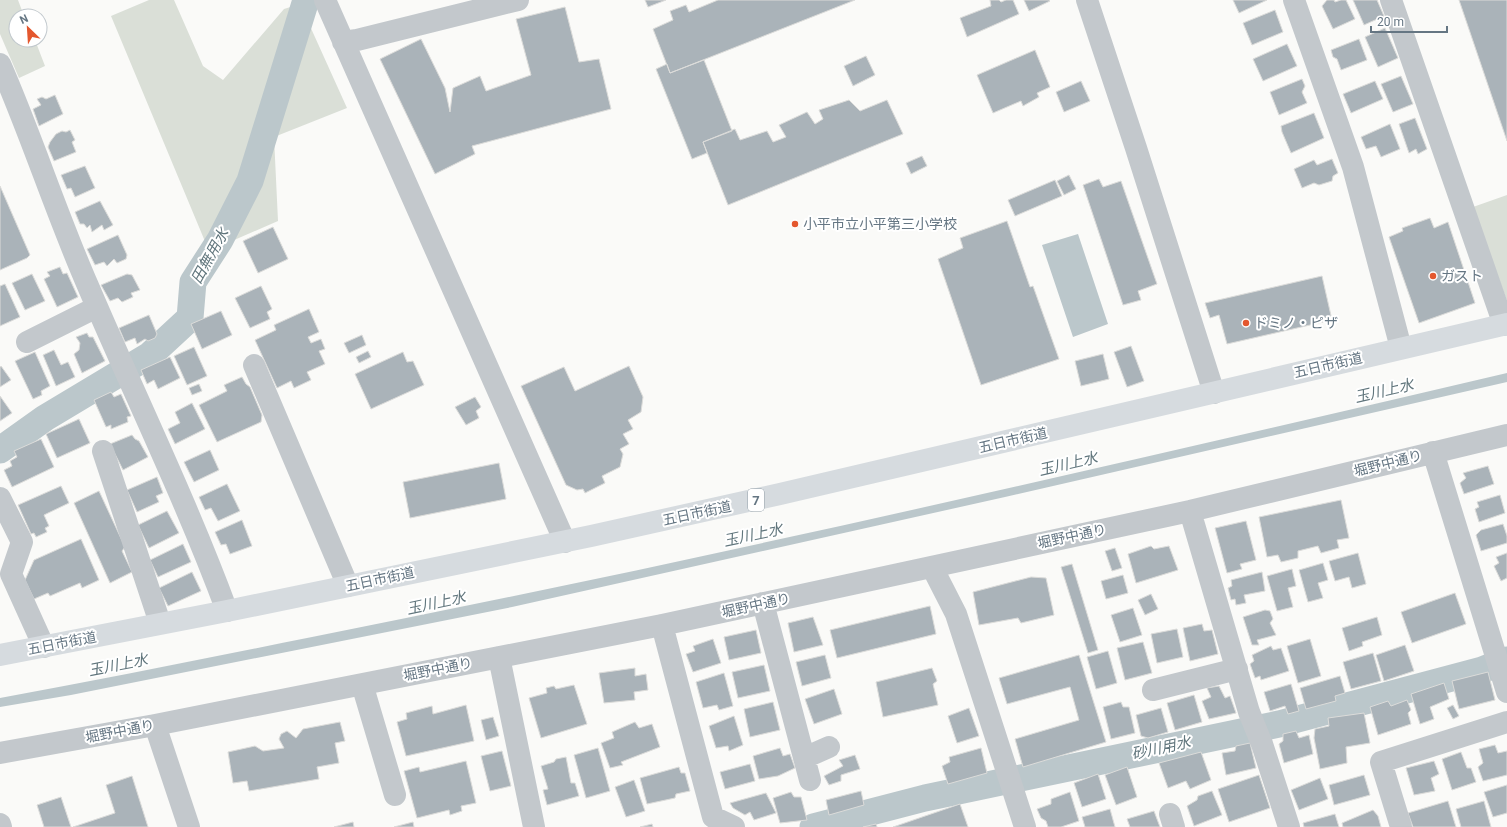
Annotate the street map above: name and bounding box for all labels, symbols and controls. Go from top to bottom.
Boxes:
north arrow [8,8,48,48]
scale bar [1371,8,1447,34]
text: N [18,12,30,27]
text: 20 m [1377,15,1404,29]
place label: 小平市立小平第三小学校 [803,216,957,232]
marker: 小平市立小平第三小学校 [790,219,800,229]
water label: 田無用水 [188,224,233,287]
place label: ガスト [1441,268,1483,284]
marker: ガスト [1428,271,1438,281]
place label: ドミノ・ピザ [1254,315,1338,331]
marker: ドミノ・ピザ [1241,318,1251,328]
street label: 五日市街道 [1292,349,1364,381]
water label: 玉川上水 [1353,375,1417,407]
street label: 五日市街道 [977,424,1049,456]
street label: 堀野中通り [1352,447,1424,479]
water label: 玉川上水 [1037,448,1101,480]
road number: 7 [748,489,764,511]
street label: 五日市街道 [661,498,733,528]
water label: 玉川上水 [722,520,786,550]
street label: 堀野中通り [1036,521,1108,551]
street label: 五日市街道 [344,564,416,594]
water label: 玉川上水 [405,588,469,618]
street label: 堀野中通り [720,590,792,620]
street label: 五日市街道 [26,628,98,658]
water label: 玉川上水 [87,650,151,680]
street label: 堀野中通り [402,654,474,684]
street label: 堀野中通り [84,716,156,746]
water label: 砂川用水 [1130,733,1194,763]

